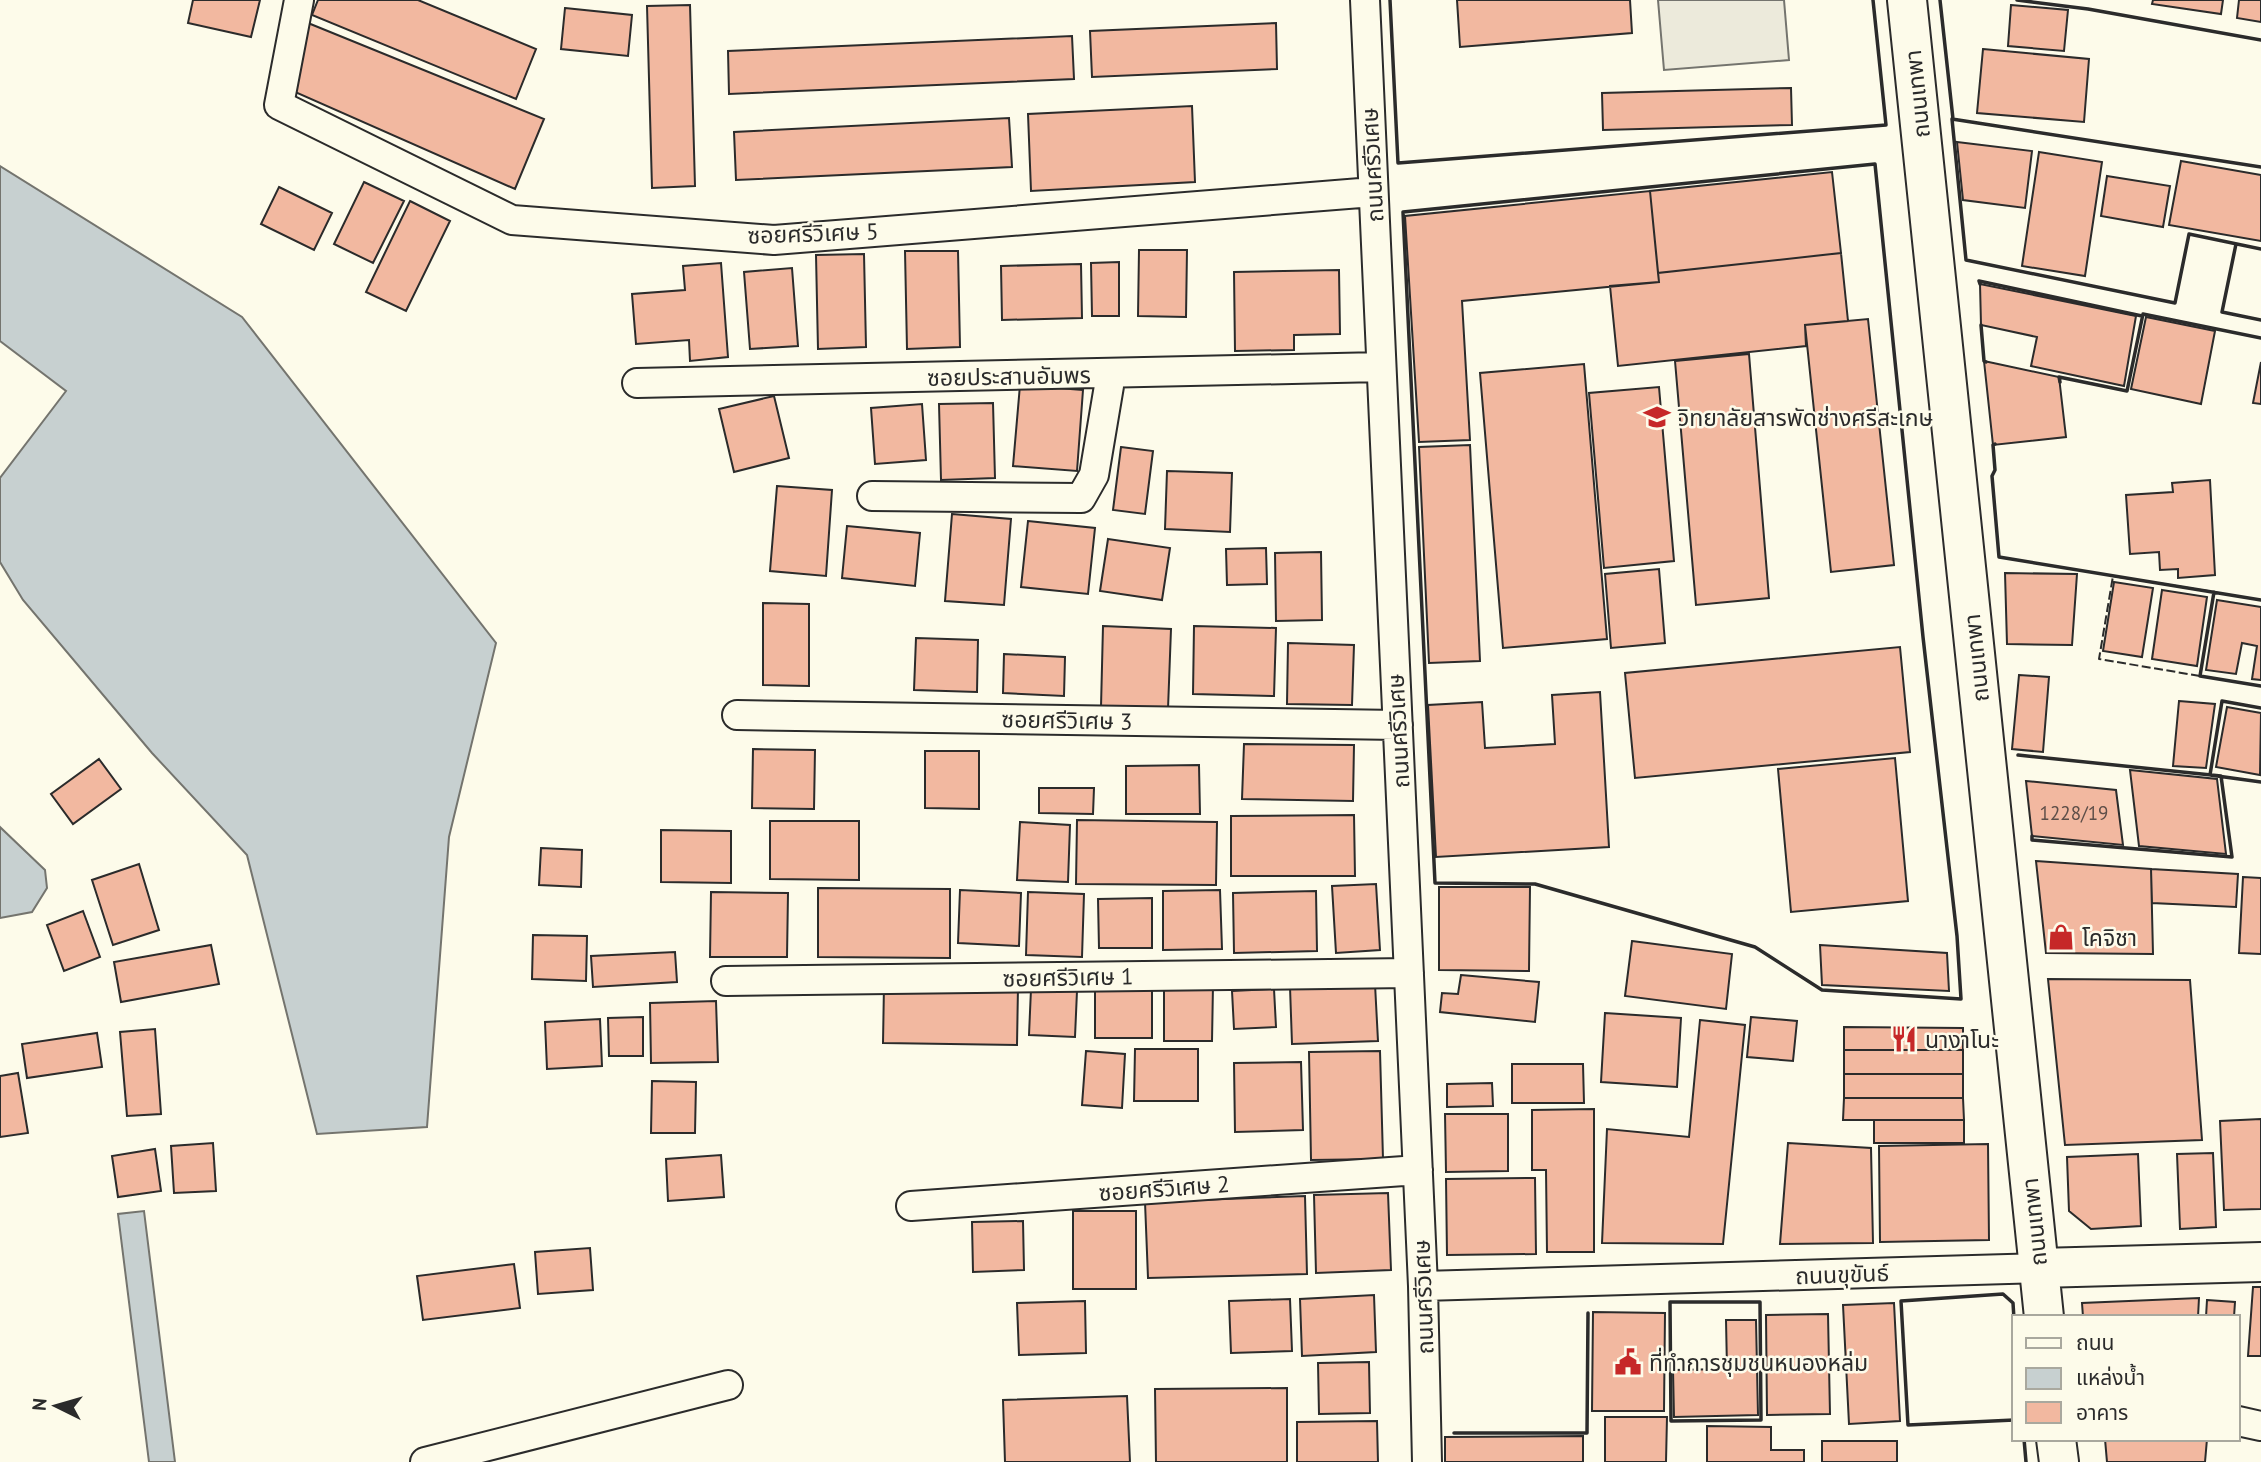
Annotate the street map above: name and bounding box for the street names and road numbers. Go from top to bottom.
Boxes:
street label: ถนนเทพา [1898,49,1936,139]
street label: ถนนศรีวิเศษ [1355,107,1389,223]
street label: ซอยศรีวิเศษ 5 [747,216,879,250]
street label: ซอยประสานอัมพร [927,360,1091,392]
street label: ถนนเทพา [1957,613,1995,703]
street label: ถนนศรีวิเศษ [1381,673,1415,789]
street label: ซอยศรีวิเศษ 3 [1001,704,1133,736]
street label: ซอยศรีวิเศษ 1 [1002,961,1134,993]
street label: ซอยศรีวิเศษ 2 [1098,1169,1230,1207]
street label: ถนนเทพา [2015,1177,2053,1267]
street label: ถนนศรีวิเศษ [1407,1239,1439,1355]
street label: ถนนขุขันธ์ [1795,1258,1890,1290]

